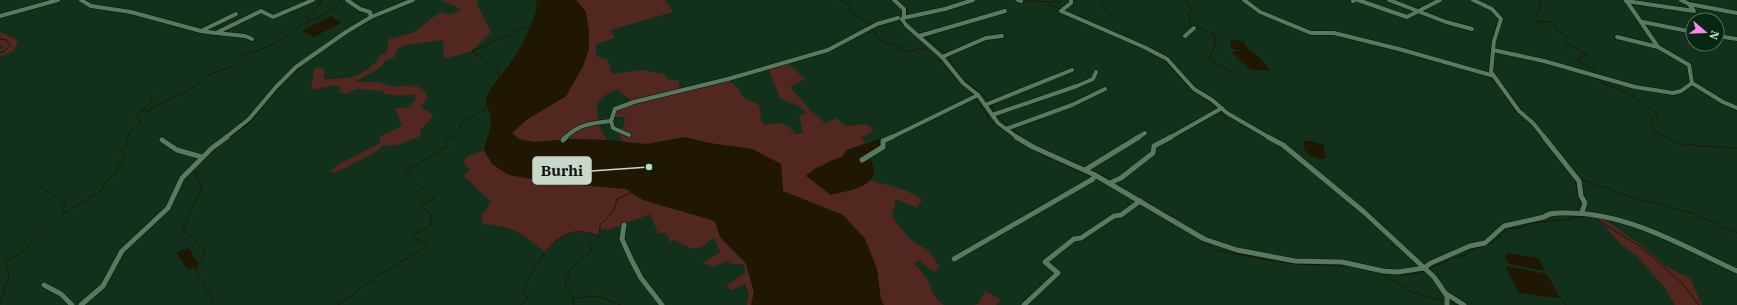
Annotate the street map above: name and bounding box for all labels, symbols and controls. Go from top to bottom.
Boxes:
north arrow [1685,12,1725,52]
text: N [1706,29,1722,42]
callout: Burhi [533,157,591,184]
text: Burhi [541,161,583,180]

